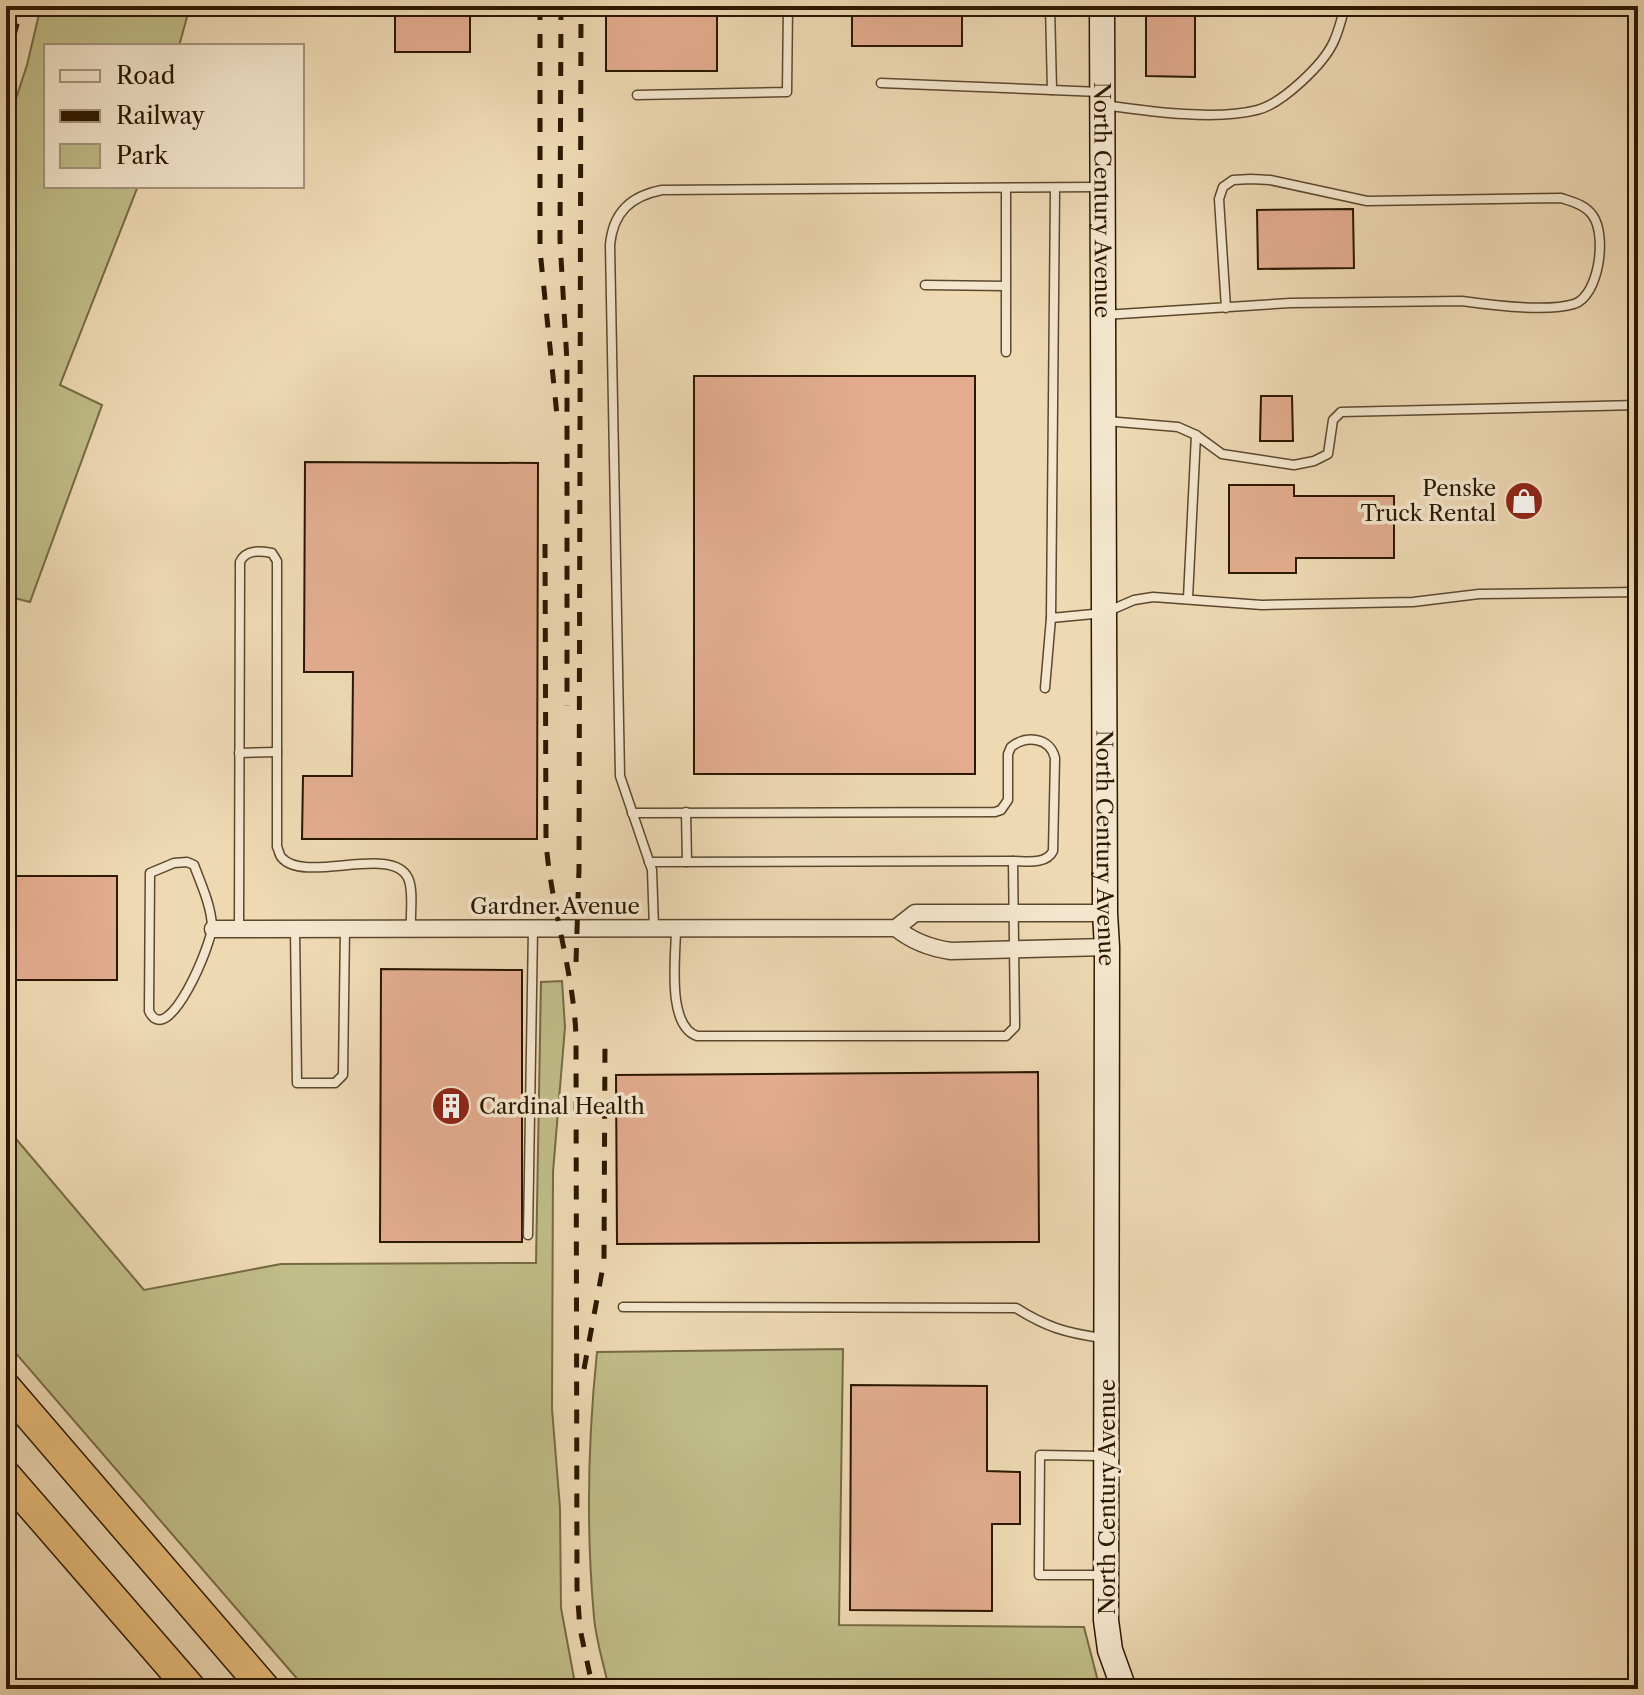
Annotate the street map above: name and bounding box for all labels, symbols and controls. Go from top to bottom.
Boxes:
legend [44,44,304,188]
text: Road [116,61,176,90]
street label: North Century Avenue [1089,82,1117,318]
text: Railway [116,101,206,130]
text: Park [116,141,169,170]
place label: Penske Truck Rental [1360,475,1496,527]
shop icon: Penske Truck Rental [1503,480,1545,522]
street label: North Century Avenue [1091,730,1121,966]
street label: Gardner Avenue [470,893,640,920]
building icon: Cardinal Health [430,1085,472,1127]
place label: Cardinal Health [479,1093,645,1120]
street label: North Century Avenue [1094,1379,1121,1615]

